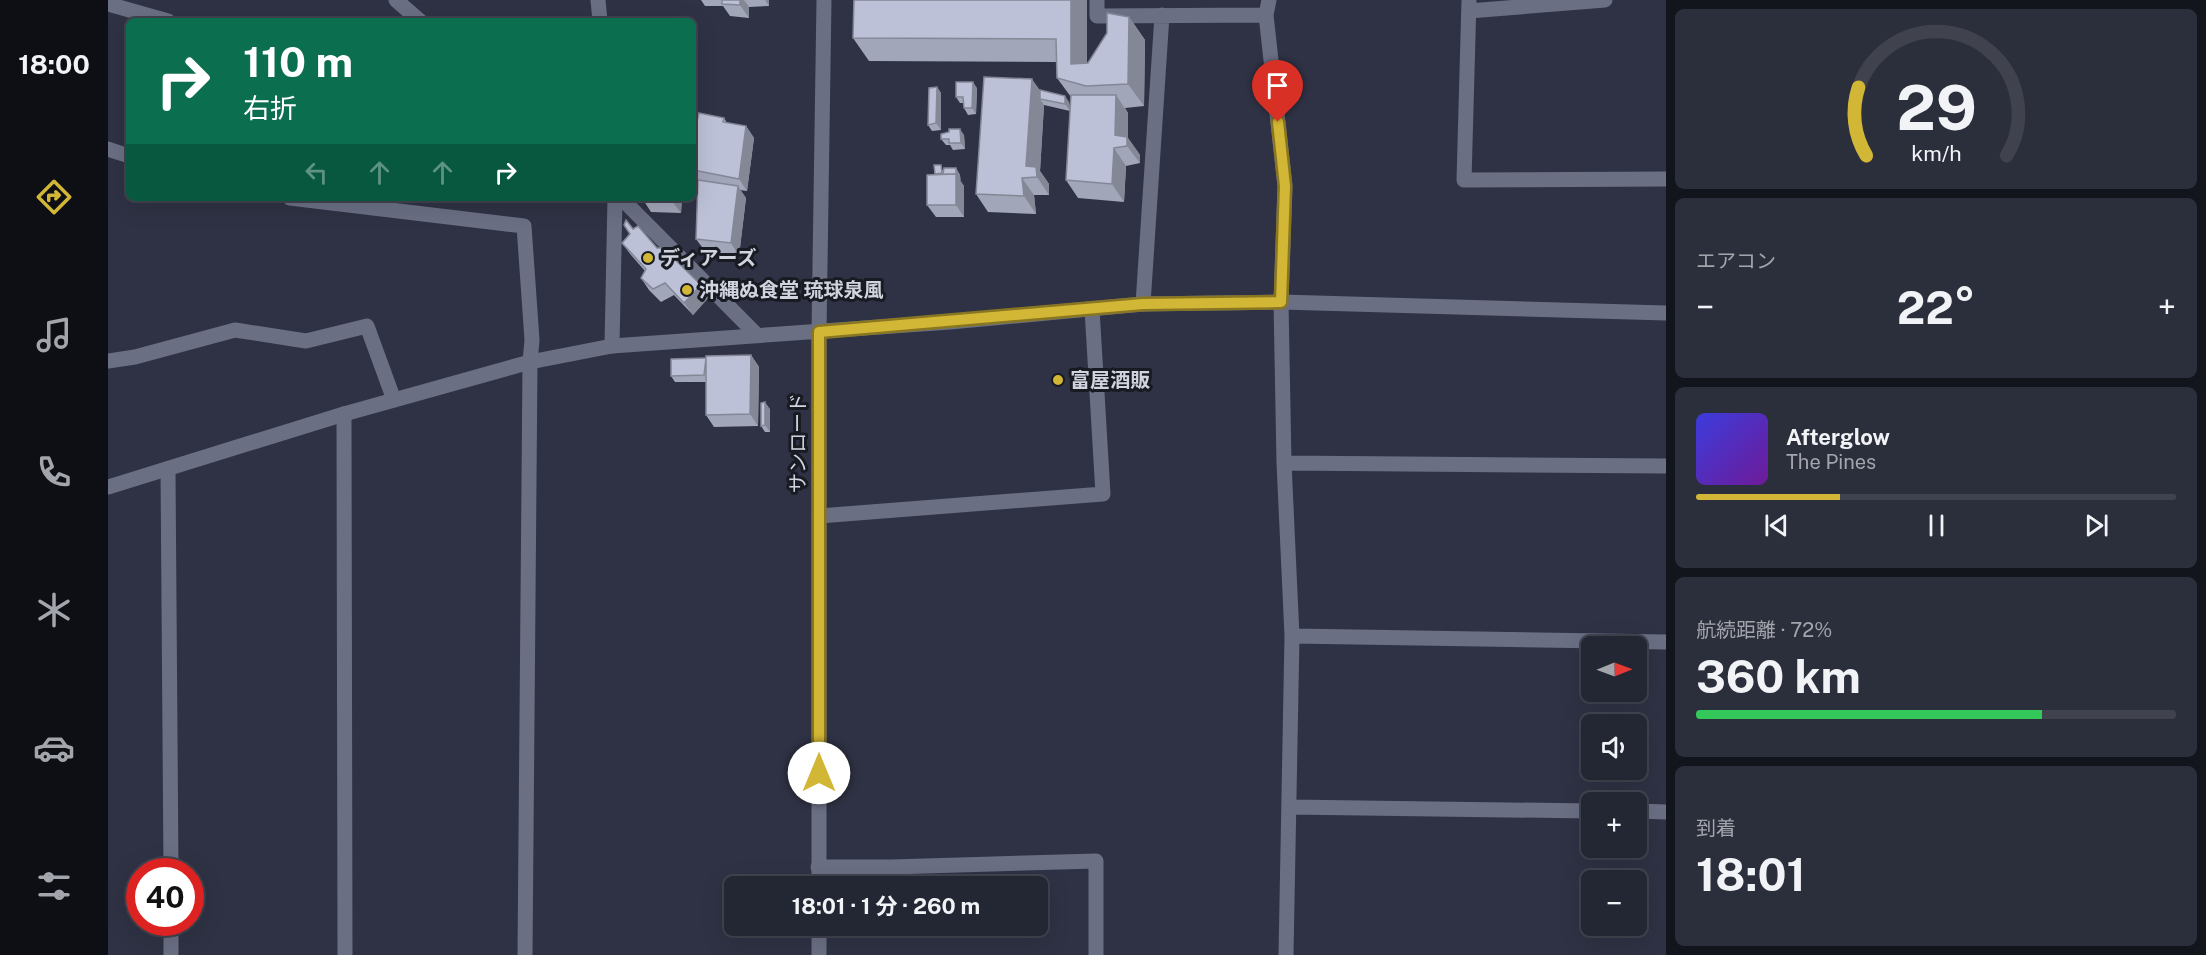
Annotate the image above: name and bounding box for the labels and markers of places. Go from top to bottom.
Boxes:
pin [1252,60,1303,122]
place label: ディアーズ [660,246,756,270]
marker: ディアーズ [641,251,655,265]
place label: 沖縄ぬ食堂 琉球泉風 [699,278,884,302]
marker: 沖縄ぬ食堂 琉球泉風 [680,283,694,297]
place label: 富屋酒販 [1070,368,1150,392]
marker: 富屋酒販 [1051,373,1065,387]

